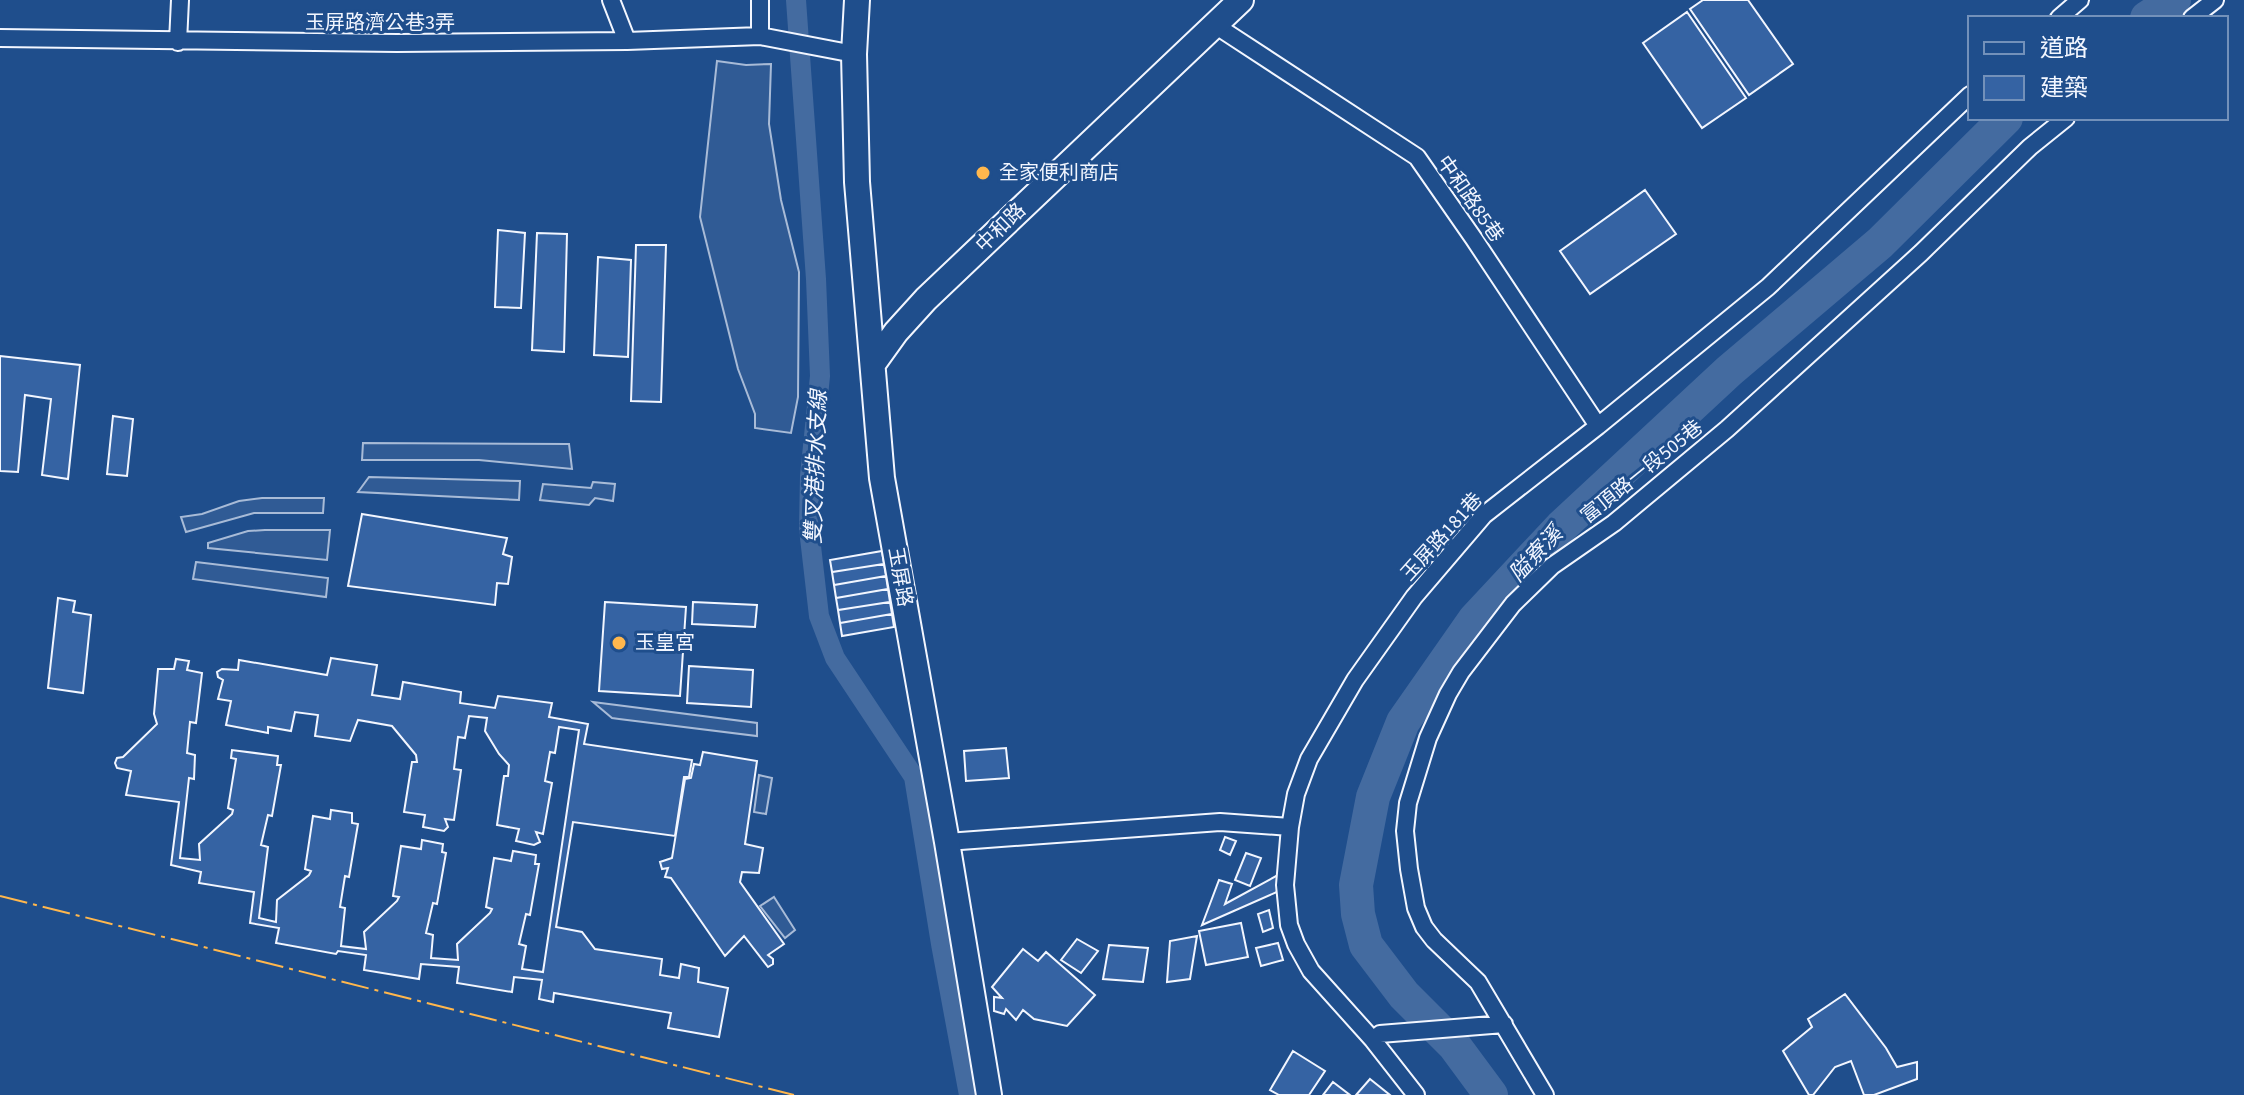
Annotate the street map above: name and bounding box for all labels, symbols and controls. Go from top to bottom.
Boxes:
street label: 玉屏路濟公巷3弄 [305,9,455,37]
legend [1968,16,2228,120]
text: 道路 [2040,31,2088,66]
text: 建築 [2040,71,2088,106]
street label: 中和路85巷 [1430,150,1510,248]
place label: 全家便利商店 [999,159,1119,187]
marker: 全家便利商店 [974,164,992,182]
street label: 中和路 [970,197,1032,259]
water label: 雙叉港排水支線 [797,386,835,545]
street label: 富頂路一段505巷 [1575,414,1709,530]
street label: 玉屏路181巷 [1395,487,1489,587]
water label: 隘寮溪 [1502,517,1572,589]
street label: 玉屏路 [881,545,919,609]
place label: 玉皇宮 [635,629,695,657]
marker: 玉皇宮 [610,634,628,652]

